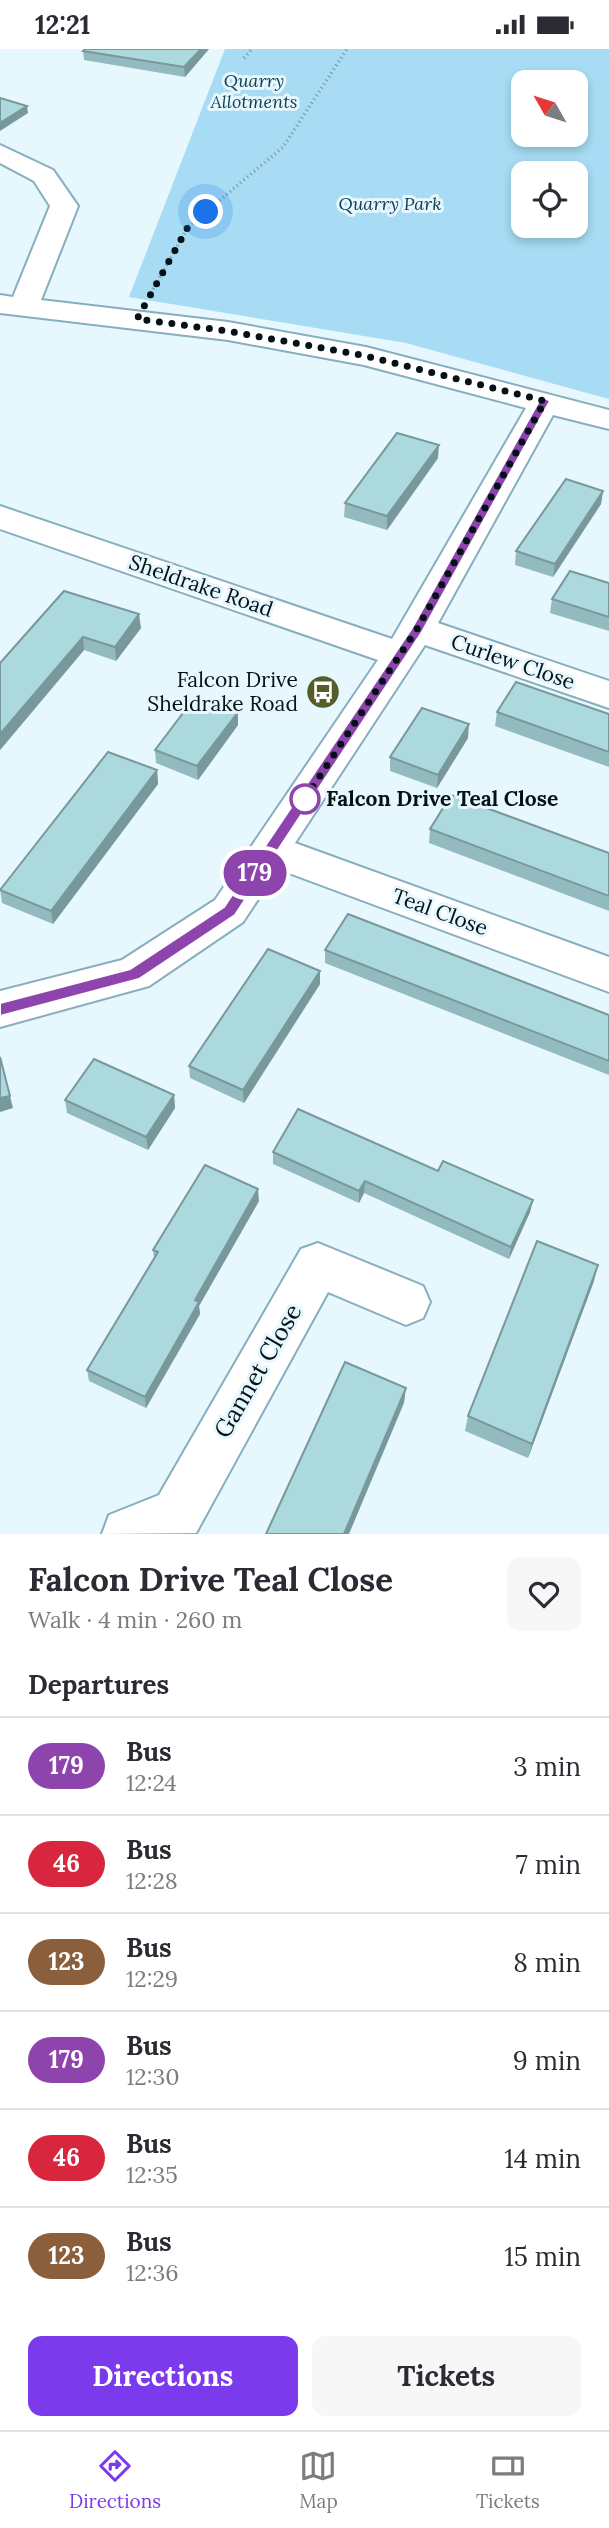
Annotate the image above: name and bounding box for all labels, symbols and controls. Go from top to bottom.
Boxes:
text: 12:21 [35,8,90,41]
park label: Quarry Allotments [210,69,298,113]
north arrow [511,70,588,147]
map controls [511,70,588,238]
button: locate [511,161,588,238]
park label: Quarry Park [338,192,442,215]
your location [188,194,223,229]
street label: Sheldrake Road [126,548,277,623]
street label: Curlew Close [448,628,579,695]
place label: Falcon Drive Sheldrake Road [147,666,298,717]
bus stop icon: Falcon Drive Sheldrake Road [304,673,342,711]
marker: Falcon Drive Teal Close [290,784,320,814]
place label: Falcon Drive Teal Close [326,785,558,812]
line badge: 179 [215,850,295,896]
text: 179 [238,857,272,888]
street label: Teal Close [389,882,492,941]
street label: Gannet Close [207,1298,308,1443]
button: heart [507,1557,581,1631]
text: Falcon Drive Teal Close [28,1558,393,1600]
text: Walk · 4 min · 260 m [28,1605,242,1634]
text: Departures [28,1668,169,1701]
text: Bus [126,1735,172,1768]
text: 179 [49,1750,84,1781]
text: 3 min [513,1750,581,1783]
text: 12:24 [126,1768,177,1797]
text: Bus [126,1833,172,1866]
text: 46 [53,1848,80,1879]
text: 7 min [516,1848,581,1881]
text: 12:28 [126,1866,178,1895]
text: Bus [126,1931,172,1964]
text: 123 [49,1946,84,1977]
text: 8 min [513,1946,581,1979]
text: 12:29 [126,1964,178,1993]
text: Bus [126,2029,172,2062]
text: 179 [49,2044,84,2075]
text: 9 min [513,2044,581,2077]
text: 12:30 [126,2062,180,2091]
text: Bus [126,2127,172,2160]
text: 46 [53,2142,80,2173]
text: 14 min [504,2142,581,2175]
text: 12:35 [126,2160,178,2189]
text: Bus [126,2225,172,2258]
text: 123 [49,2240,84,2271]
text: 15 min [504,2240,581,2273]
text: 12:36 [126,2258,179,2287]
button: Directions [28,2336,298,2416]
button: Tickets [312,2336,581,2416]
tab: Directions [69,2447,161,2513]
tab: Map [299,2447,338,2513]
tab: Tickets [476,2447,540,2513]

